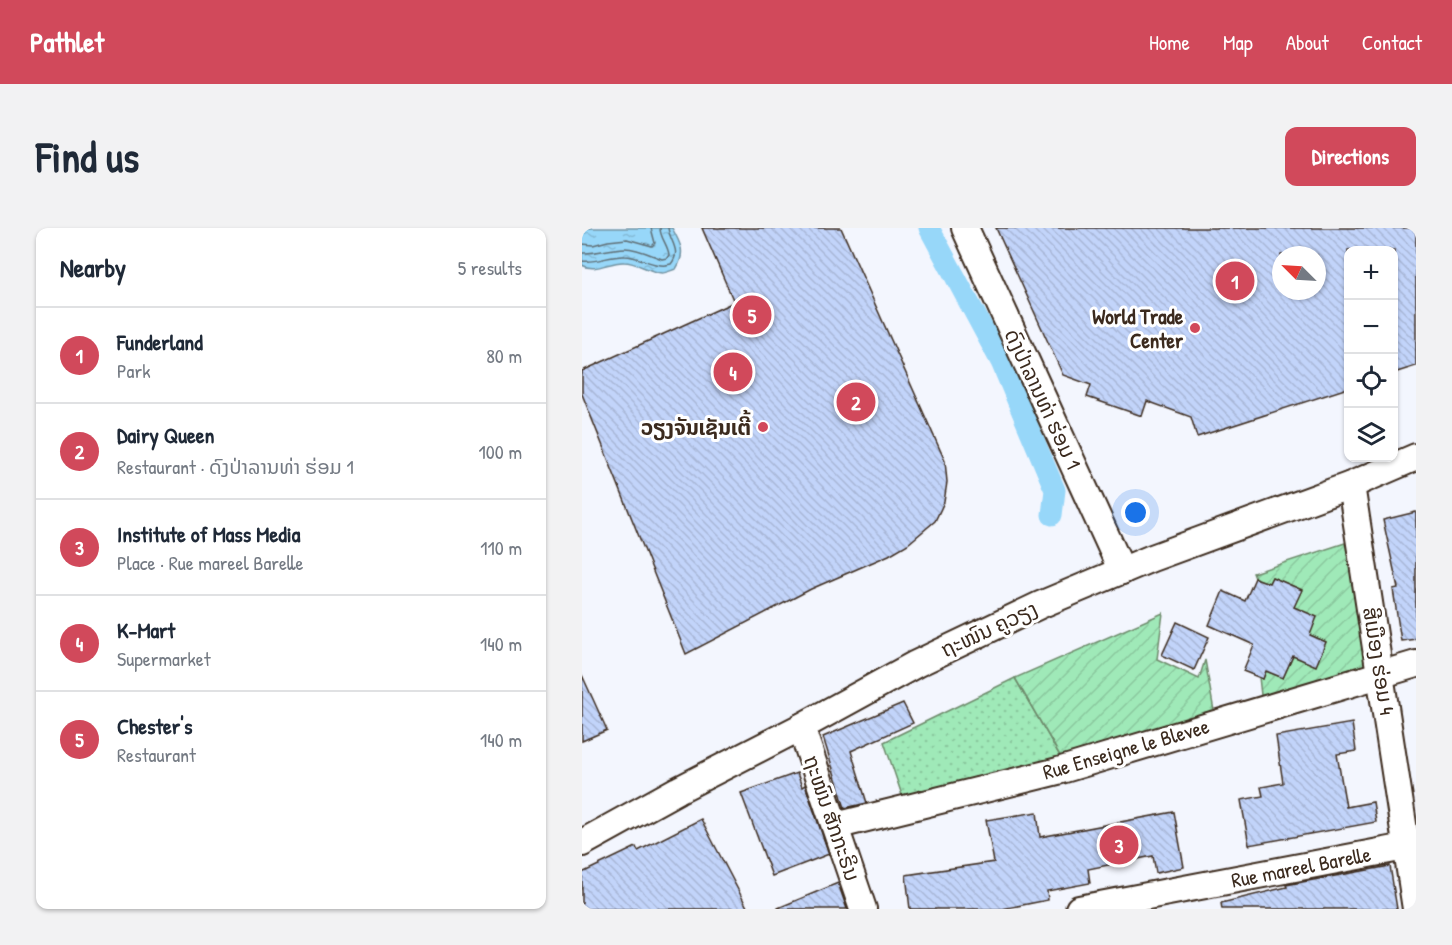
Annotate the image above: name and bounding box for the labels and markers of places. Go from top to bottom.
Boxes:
pin: 1 [1216,259,1254,304]
pin: 5 [732,292,772,338]
place label: World Trade Center [1092,302,1184,355]
marker: World Trade Center [1188,321,1202,335]
pin: 4 [714,350,752,394]
pin: 2 [836,380,876,424]
place label: ວຽງຈັນເຊັນເຕີ້ [641,409,751,442]
marker: ວຽງຈັນເຊັນເຕີ້ [756,420,770,434]
pin: 3 [1100,822,1138,868]

